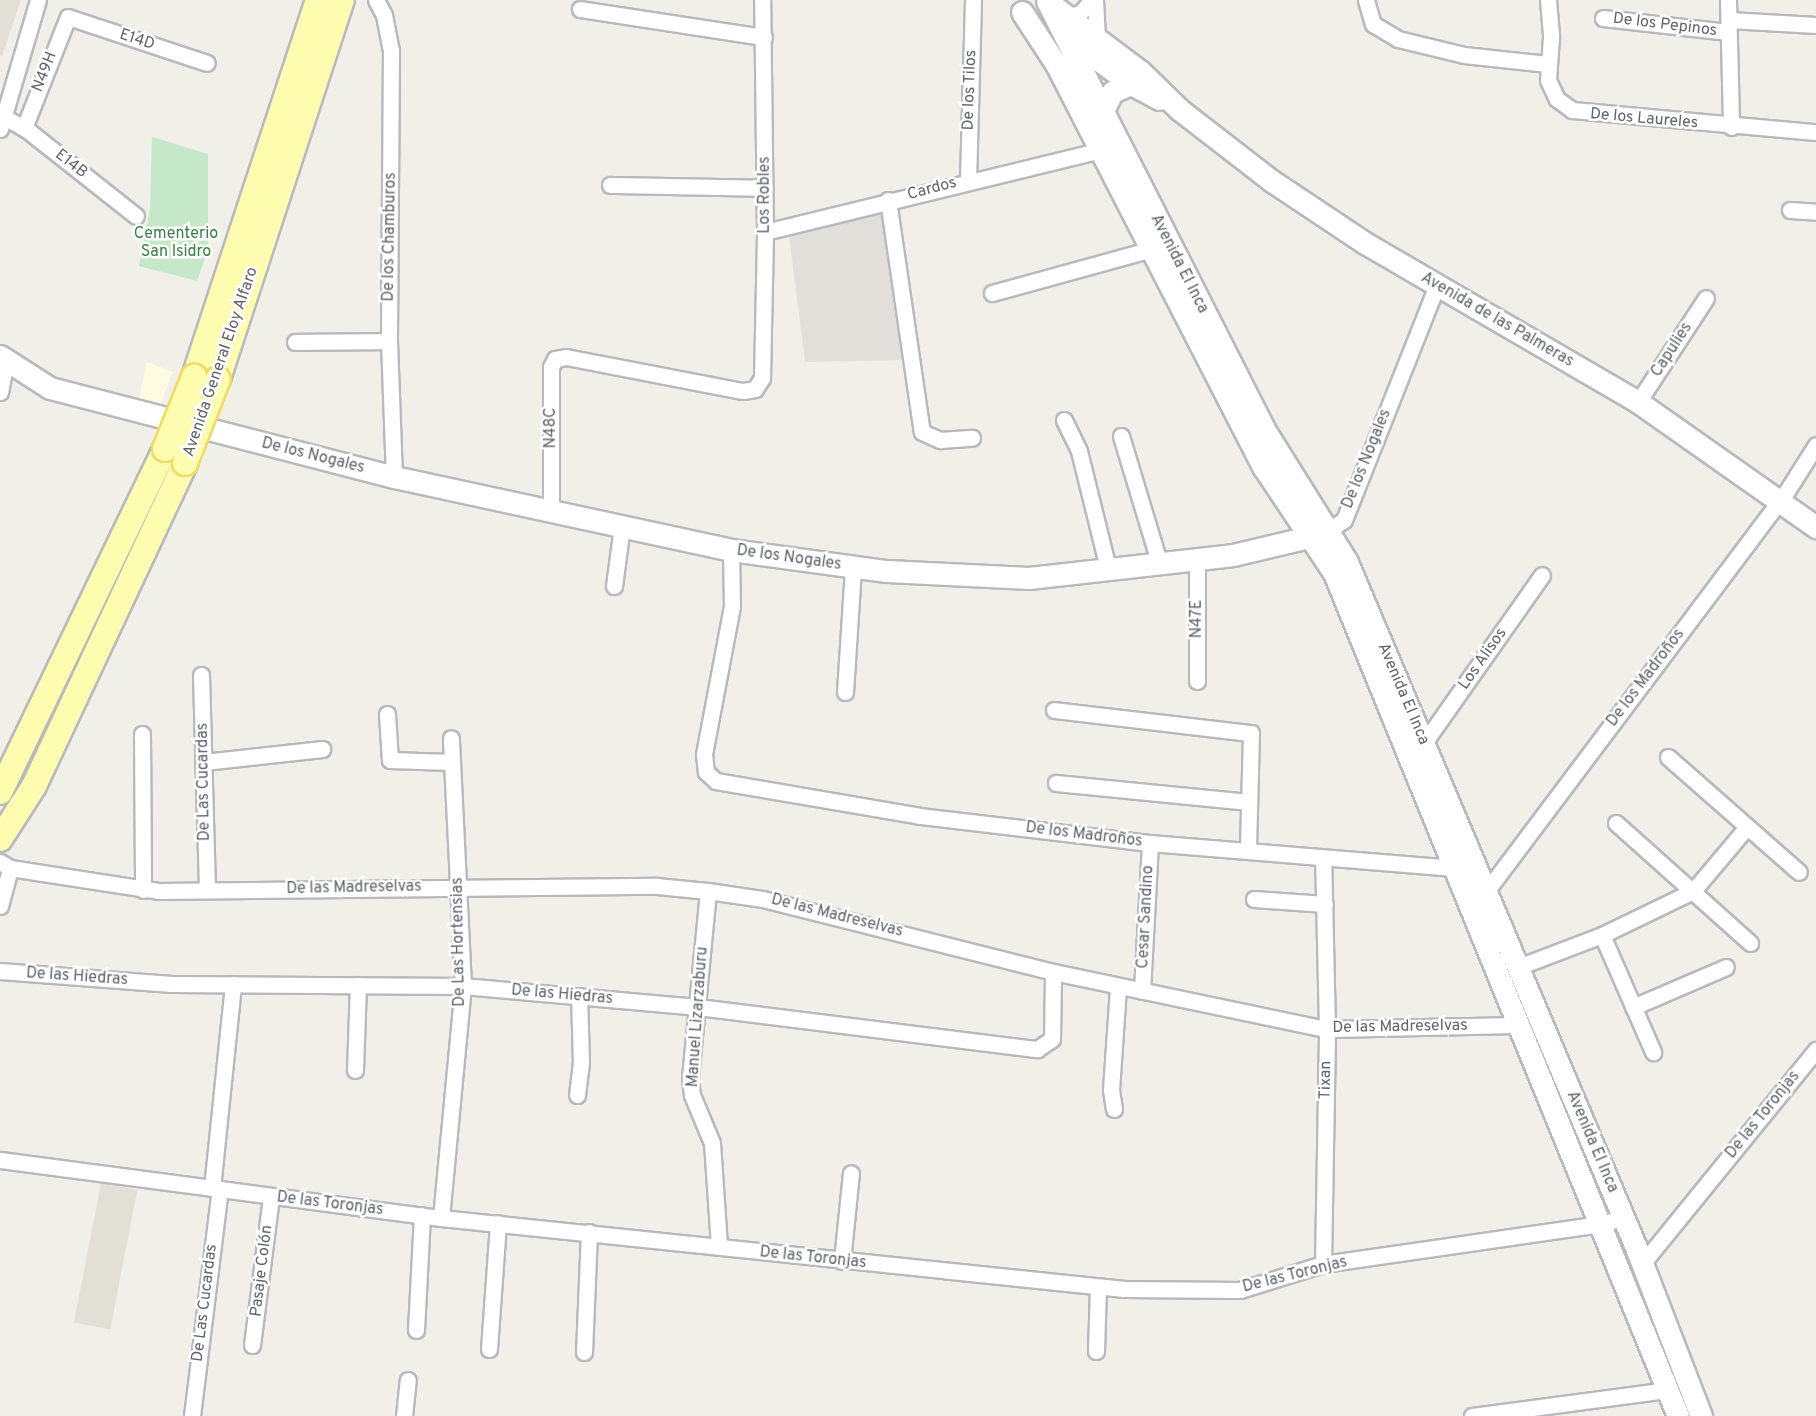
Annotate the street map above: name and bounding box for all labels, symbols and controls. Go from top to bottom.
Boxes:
street label: De los Pepinos [1612,9,1718,41]
street label: E14D [117,25,157,55]
street label: N49H [28,49,62,95]
street label: De los Tilos [959,49,981,131]
street label: De los Laureles [1589,105,1699,133]
street label: E14B [51,145,91,183]
street label: Los Robles [755,156,775,234]
street label: De los Chamburos [379,172,401,302]
street label: Cardos [905,173,959,205]
street label: Avenida El Inca [1146,211,1212,317]
park label: Cementerio San Isidro [134,224,218,262]
street label: Avenida General Eloy Alfaro [179,264,263,460]
street label: Avenida de las Palmeras [1417,268,1577,372]
street label: Capulies [1647,319,1697,381]
street label: De los Nogales [1338,406,1396,512]
street label: N48C [541,408,561,448]
street label: De los Nogales [259,434,367,478]
street label: De los Nogales [735,541,843,575]
street label: N47E [1187,600,1207,638]
street label: Los Alisos [1455,624,1511,694]
street label: De los Madroños [1603,625,1689,731]
street label: Avenida El Inca [1373,640,1433,748]
street label: De Las Cucardas [193,723,215,841]
street label: De los Madroños [1024,818,1144,852]
street label: Cesar Sandino [1134,865,1158,969]
street label: De las Madreselvas [286,877,422,899]
street label: De Las Hortensias [448,877,470,1007]
street label: De las Madreselvas [769,890,905,942]
street label: Manuel Lizarzaburu [684,946,712,1088]
street label: De las Hiedras [25,964,129,990]
street label: De las Hiedras [510,981,614,1009]
street label: De las Madreselvas [1332,1016,1468,1038]
street label: Tixan [1316,1060,1336,1100]
street label: De las Toronjas [1722,1067,1804,1163]
street label: Avenida El Inca [1562,1088,1622,1196]
street label: De las Toronjas [275,1188,385,1220]
street label: Pasaje Colón [247,1224,277,1318]
street label: De Las Cucardas [188,1243,222,1363]
street label: De las Toronjas [758,1243,868,1273]
street label: De las Toronjas [1240,1253,1350,1297]

